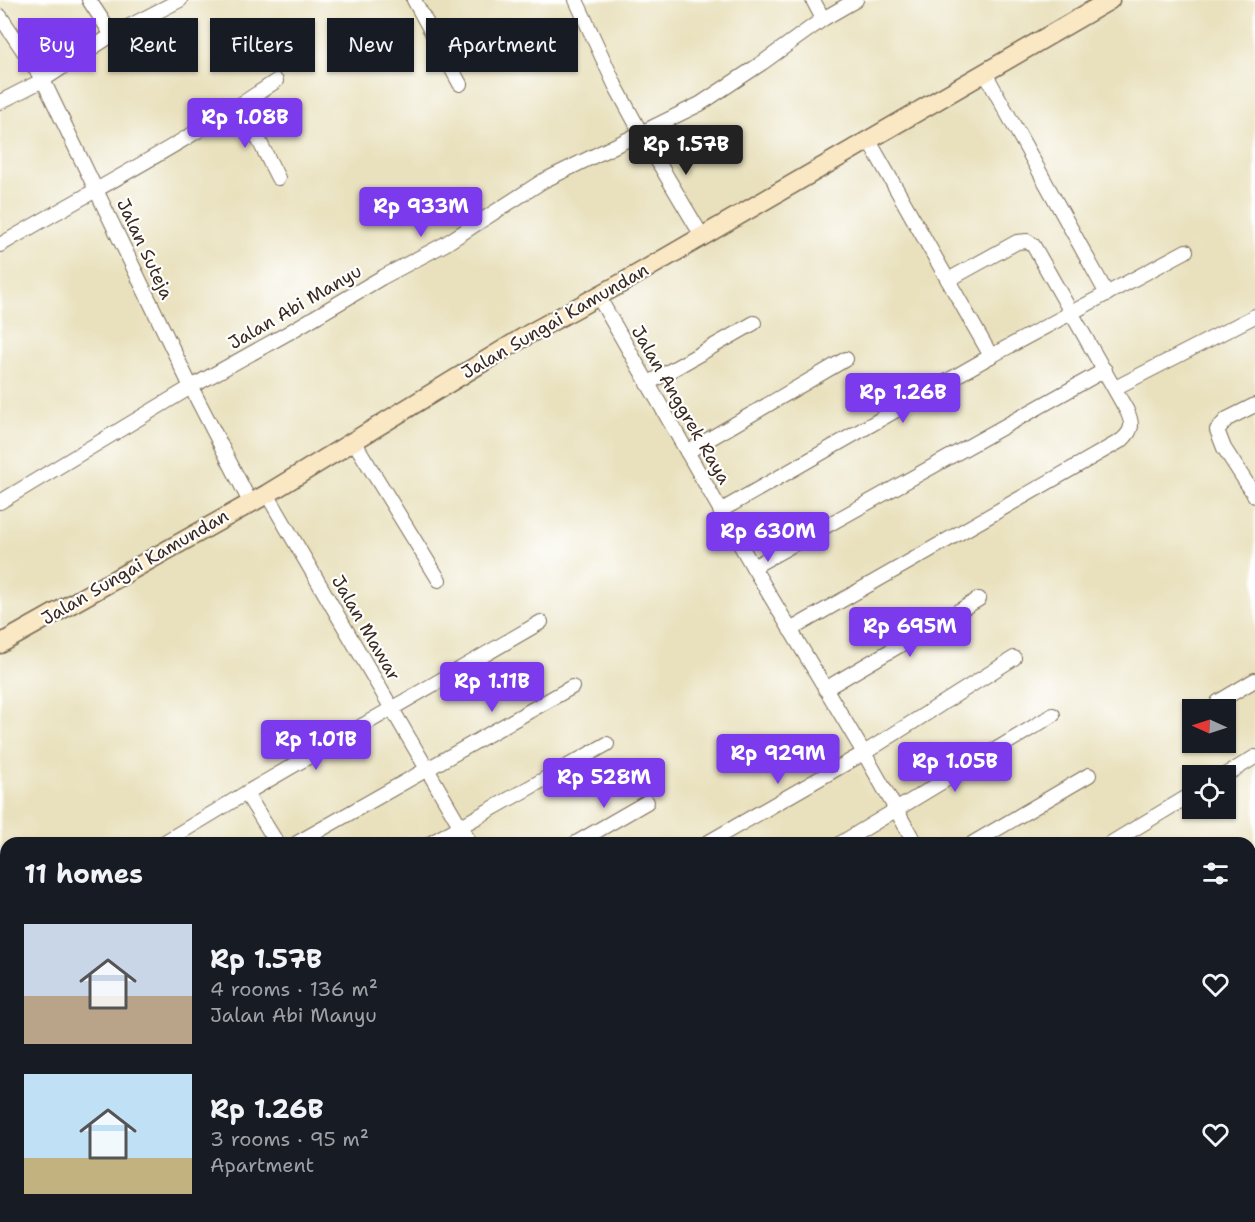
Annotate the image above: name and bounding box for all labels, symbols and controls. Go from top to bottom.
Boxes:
chip: Buy [18,18,96,72]
chip: Rent [108,18,198,72]
chip: Filters [210,18,315,72]
chip: New [327,18,414,72]
chip: Apartment [426,18,578,72]
pin: Rp 1.08B [183,98,307,149]
text: Rp 1.08B [201,104,289,130]
pin: Rp 1.57B [624,125,748,176]
text: Rp 1.57B [643,131,729,157]
pin: Rp 933M [366,187,476,238]
text: Rp 933M [373,193,469,219]
street label: Jalan Suteja [111,195,179,303]
street label: Jalan Sungai Kamundan [457,258,653,384]
street label: Jalan Abi Manyu [224,259,366,355]
street label: Jalan Anggrek Raya [626,321,736,489]
pin: Rp 1.26B [841,373,965,424]
text: Rp 1.26B [859,379,947,405]
street label: Jalan Sungai Kamundan [37,504,233,630]
pin: Rp 630M [713,512,823,563]
text: Rp 630M [720,518,816,544]
street label: Jalan Mawar [326,571,406,685]
pin: Rp 695M [855,607,965,658]
text: Rp 695M [863,613,957,639]
pin: Rp 1.11B [430,662,554,713]
text: Rp 1.11B [454,668,530,694]
north arrow [1182,699,1236,753]
map controls [1182,699,1236,819]
pin: Rp 1.01B [254,720,378,771]
text: Rp 1.01B [275,726,357,752]
pin: Rp 929M [723,734,833,785]
text: Rp 929M [731,740,825,766]
pin: Rp 1.05B [893,742,1017,793]
text: Rp 1.05B [912,748,998,774]
pin: Rp 528M [549,758,659,809]
text: Rp 528M [557,764,651,790]
button: locate [1182,765,1236,819]
text: 11 homes [24,856,143,891]
icon: filters [1199,857,1232,890]
text: Rp 1.57B [210,941,322,976]
icon: home [72,948,144,1020]
icon: heart [1199,968,1232,1001]
text: 4 rooms · 136 m² [210,976,378,1002]
text: Jalan Abi Manyu [210,1002,377,1028]
text: Rp 1.26B [210,1091,324,1126]
icon: home [72,1098,144,1170]
icon: heart [1199,1118,1232,1151]
text: 3 rooms · 95 m² [210,1126,369,1152]
text: Apartment [210,1152,314,1178]

